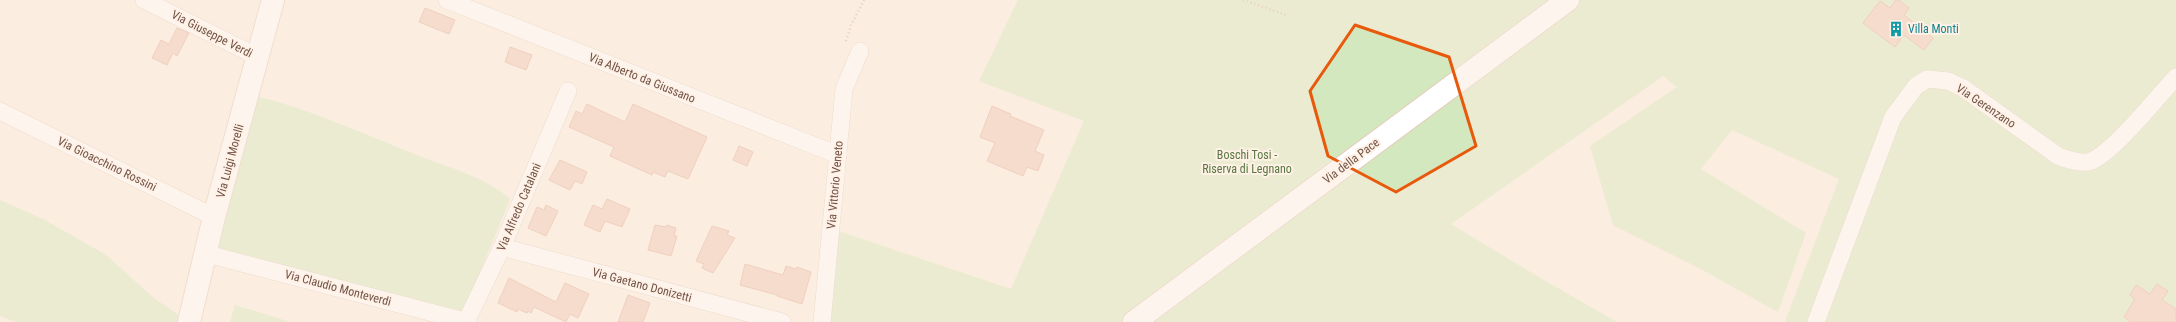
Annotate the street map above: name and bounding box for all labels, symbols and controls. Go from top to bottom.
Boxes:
street label: Via Giuseppe Verdi [169,7,255,61]
building icon: Villa Monti [1887,20,1905,38]
place label: Villa Monti [1908,22,1959,36]
street label: Via Alberto da Giussano [587,50,697,106]
street label: Via Gerenzano [1954,81,2018,131]
street label: Via Luigi Morelli [213,123,247,199]
street label: Via Gioacchino Rossini [55,134,159,194]
street label: Via della Pace [1320,135,1382,187]
street label: Via Vittorio Veneto [824,140,846,230]
park label: Boschi Tosi - Riserva di Legnano [1202,148,1292,176]
street label: Via Alfredo Catalani [494,161,544,253]
street label: Via Gaetano Donizetti [591,265,693,305]
street label: Via Claudio Monteverdi [283,267,393,309]

